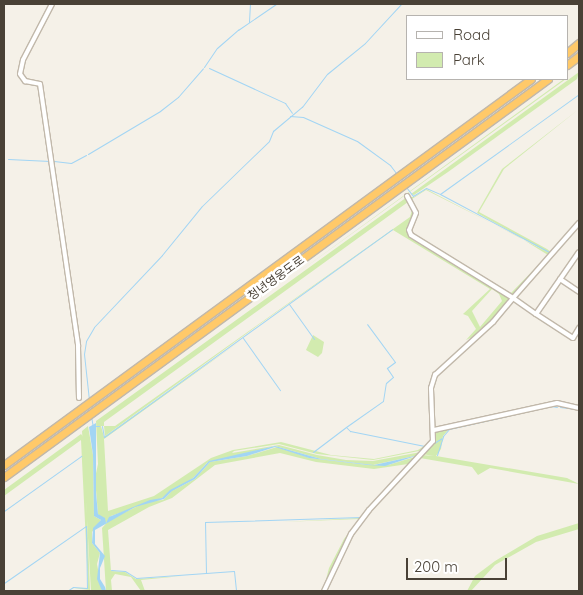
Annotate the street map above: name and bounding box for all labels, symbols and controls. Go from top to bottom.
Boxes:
legend [406,15,568,80]
text: Road [453,25,490,44]
text: Park [453,50,485,69]
street label: 청년영웅도로 [245,253,307,303]
scale bar [408,548,509,580]
text: 200 m [414,557,458,576]

